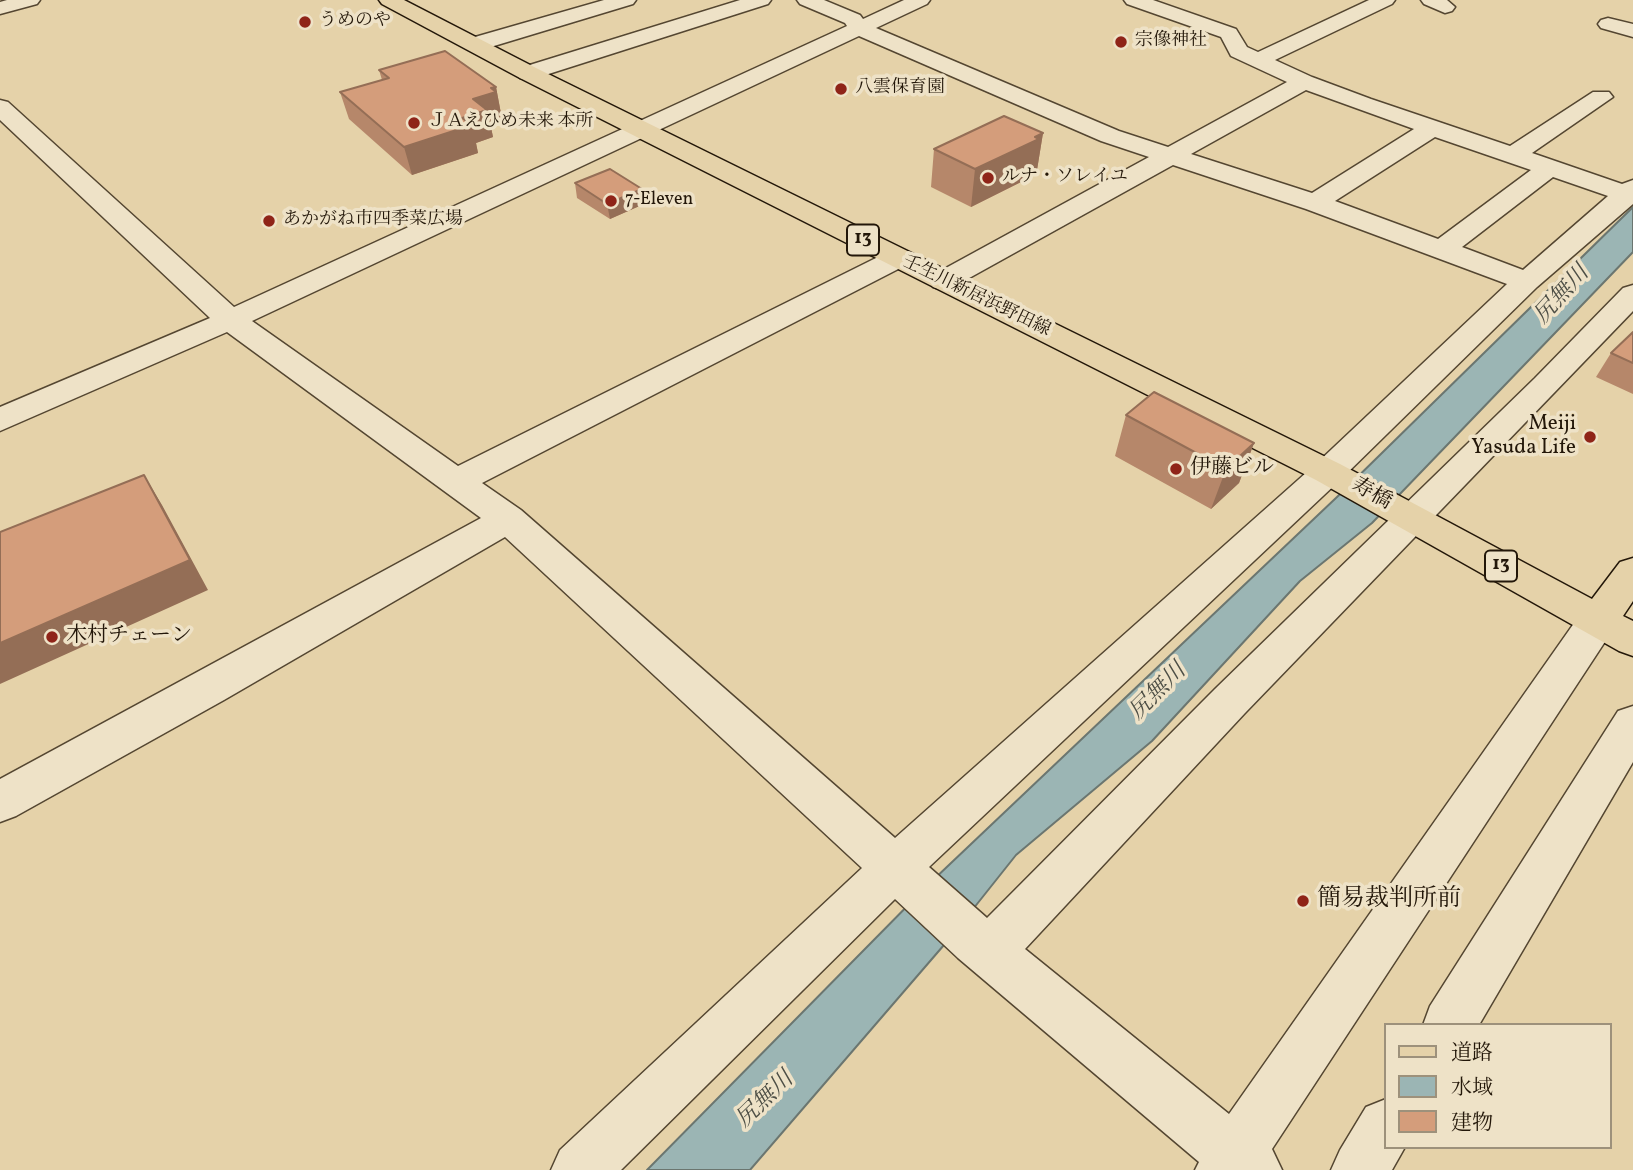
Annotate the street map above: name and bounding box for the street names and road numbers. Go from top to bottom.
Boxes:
road number: 13 [847,224,879,256]
street label: 壬生川新居浜野田線 [898,252,1054,342]
street label: 寿橋 [1347,474,1395,516]
road number: 13 [1485,551,1517,582]

